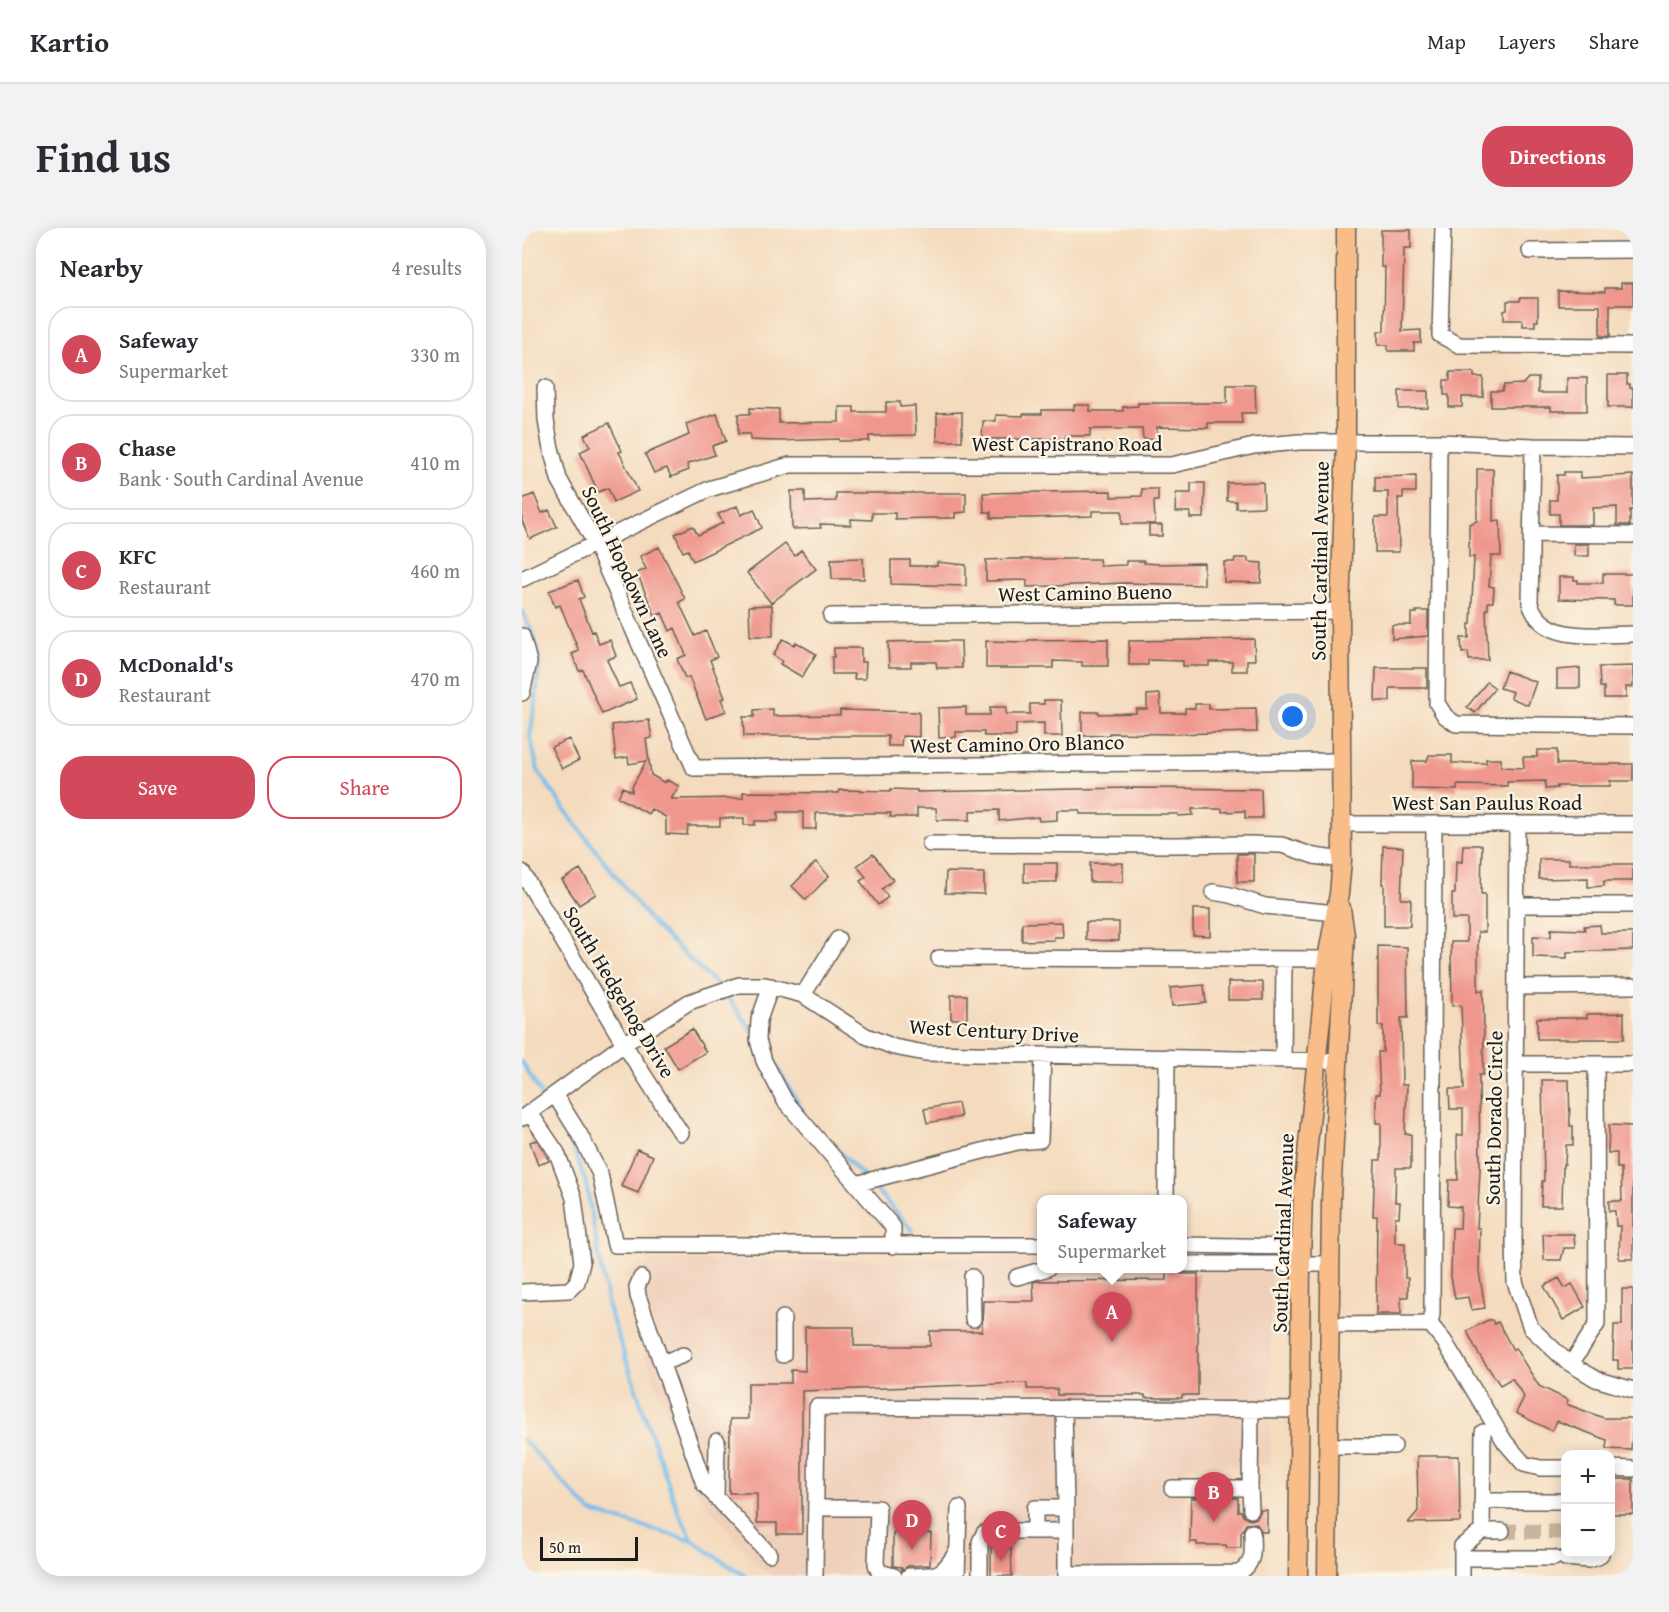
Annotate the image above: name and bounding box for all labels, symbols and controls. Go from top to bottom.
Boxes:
text: Kartio [30,21,109,62]
text: Map [1427,26,1466,57]
text: Layers [1499,26,1556,57]
text: Share [1589,26,1639,57]
text: Find us [36,126,171,187]
button: Directions [1482,126,1633,187]
text: Nearby [60,248,143,287]
text: 4 results [391,253,462,282]
text: Safeway [119,324,198,356]
text: A [75,340,88,369]
text: 330 m [410,340,460,369]
text: Supermarket [119,356,228,385]
street label: West Capistrano Road [971,428,1163,459]
text: Chase [119,432,176,464]
text: B [75,448,88,477]
text: 410 m [410,448,460,477]
street label: South Cardinal Avenue [1302,461,1337,661]
text: Bank · South Cardinal Avenue [119,464,364,493]
street label: South Hopdown Lane [574,481,681,663]
text: KFC [119,540,157,572]
text: C [76,556,87,585]
text: 460 m [410,556,460,585]
text: Restaurant [119,572,211,601]
street label: West Camino Bueno [998,575,1172,610]
text: McDonald's [119,648,233,680]
text: D [75,664,88,693]
text: 470 m [410,664,460,693]
text: Restaurant [119,680,211,709]
your location [1278,702,1307,731]
street label: West Camino Oro Blanco [909,726,1125,761]
button: Save [60,756,255,819]
button: Share [267,756,462,819]
street label: West San Paulus Road [1392,787,1583,818]
street label: South Hedgehog Drive [556,900,683,1084]
street label: West Century Drive [908,1011,1080,1050]
street label: South Dorado Circle [1476,1030,1511,1206]
street label: South Cardinal Avenue [1264,1132,1301,1333]
popup [1037,1195,1187,1273]
text: Safeway [1057,1204,1137,1236]
text: Supermarket [1057,1236,1167,1265]
pin: A [1092,1292,1132,1342]
map controls [1561,1450,1615,1558]
button: + [1561,1450,1615,1504]
pin: B [1194,1472,1234,1522]
pin: D [892,1500,932,1550]
button: − [1561,1504,1615,1558]
pin: C [982,1512,1020,1561]
scale bar [540,1534,638,1562]
text: 50 m [549,1535,581,1559]

